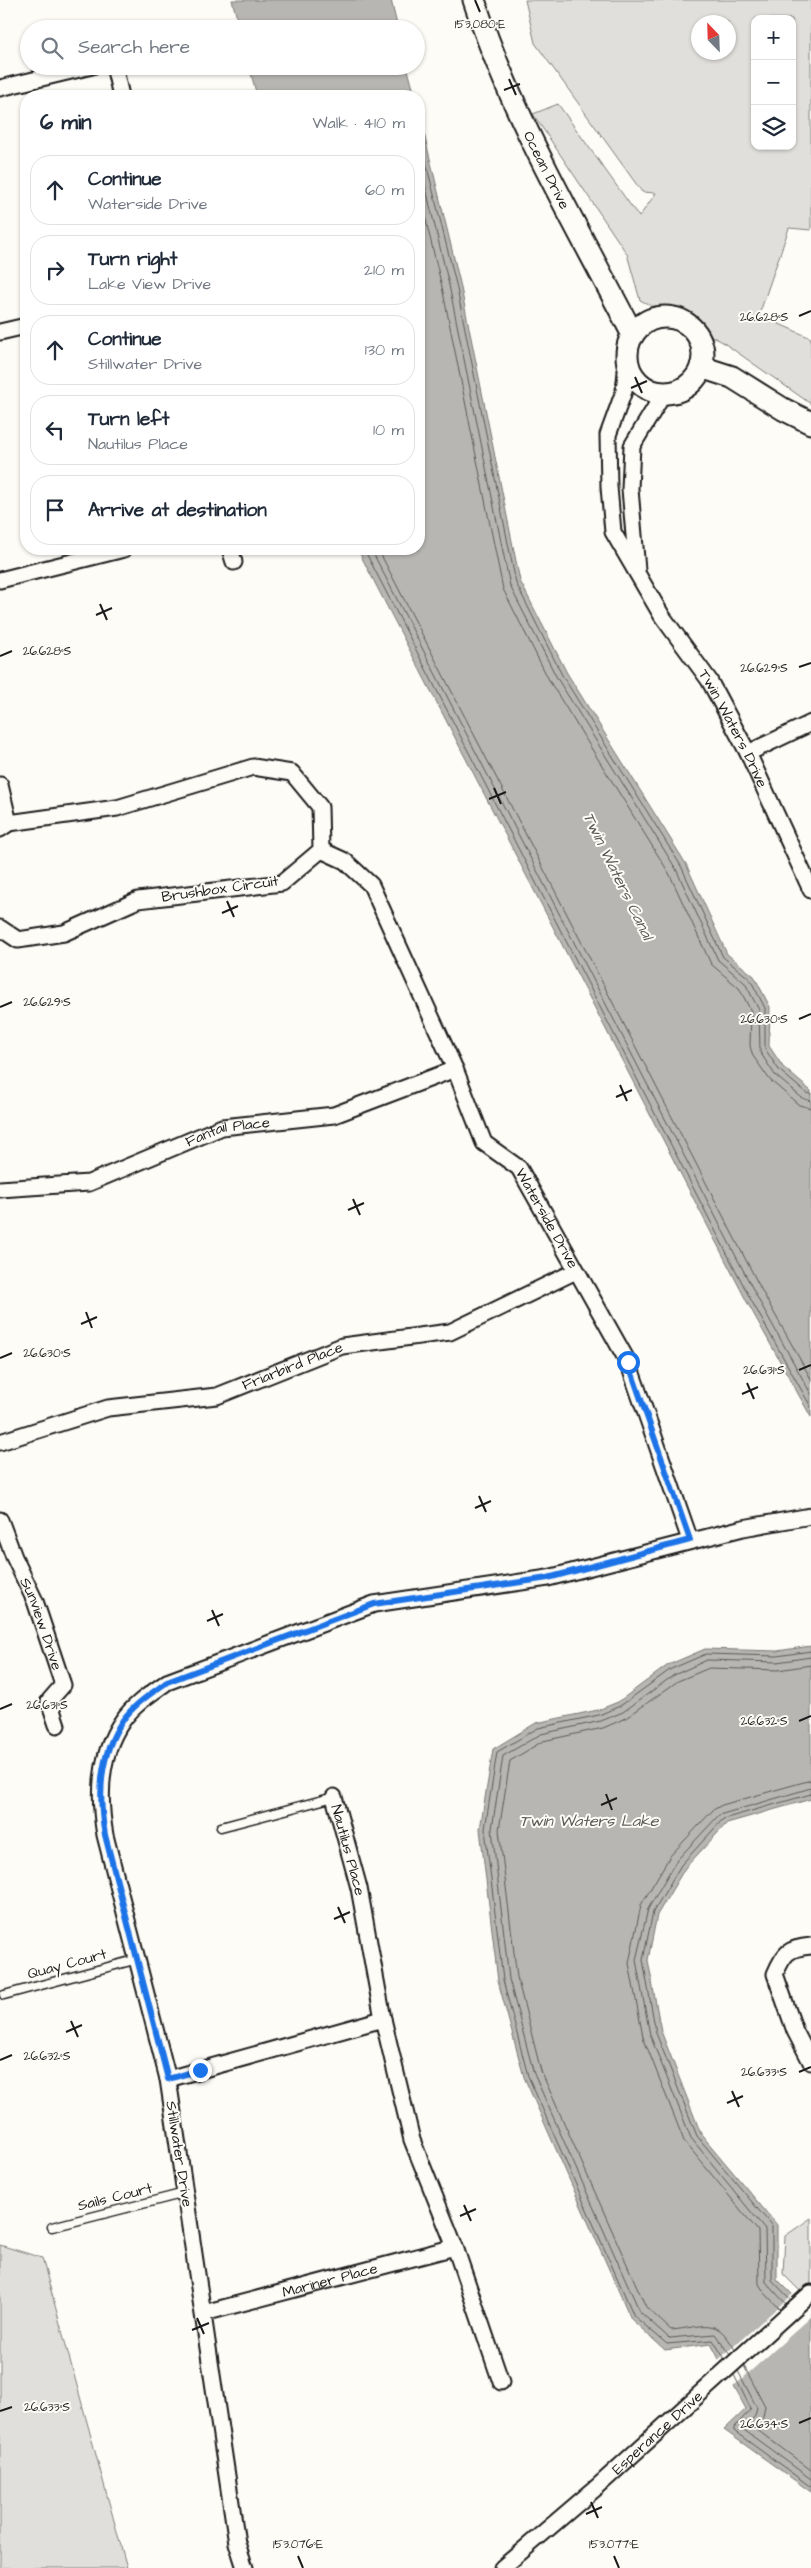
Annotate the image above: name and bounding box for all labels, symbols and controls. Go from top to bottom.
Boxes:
north arrow [691,15,736,60]
map controls [751,15,796,150]
button: + [751,15,796,60]
text: 153.080°E [455,16,505,33]
search box [20,20,425,75]
icon: search [38,34,66,62]
text: Search here [78,34,190,61]
button: − [751,60,796,105]
button: layers [751,105,796,150]
text: 6 min [40,108,92,137]
text: Walk · 410 m [313,112,405,134]
street label: Ocean Drive [518,127,575,213]
text: Continue [88,166,162,193]
icon: ahead [41,176,69,204]
text: 60 m [365,179,404,201]
text: Waterside Drive [88,193,207,215]
text: Turn right [88,246,177,273]
icon: right [41,256,69,284]
text: 210 m [364,259,404,281]
text: Lake View Drive [88,273,211,295]
text: 26.628°S [740,309,789,326]
text: Continue [88,326,162,353]
icon: ahead [41,336,69,364]
text: 130 m [365,339,404,361]
text: Stillwater Drive [88,353,202,375]
text: Turn left [88,406,169,433]
icon: left [41,416,69,444]
text: 10 m [373,419,404,441]
text: Nautilus Place [88,433,188,455]
icon: arrive [41,496,69,524]
text: Arrive at destination [88,497,267,524]
text: 26.628°S [23,643,72,660]
text: 26.629°S [740,660,788,677]
street label: Twin Waters Drive [694,665,773,791]
water label: Twin Waters Canal [578,809,660,946]
street label: Brushbox Circuit [160,870,280,908]
text: 26.629°S [23,994,71,1011]
text: 26.630°S [740,1011,788,1028]
street label: Fantail Place [182,1111,271,1152]
street label: Waterside Drive [511,1164,584,1272]
street label: Friarbird Place [239,1336,346,1395]
text: 26.630°S [23,1345,71,1362]
route start [617,1351,640,1374]
text: 26.631°S [743,1362,785,1379]
street label: Sunview Drive [15,1574,68,1673]
text: 26.631°S [26,1697,68,1714]
text: 26.632°S [741,1713,788,1730]
street label: Nautilus Place [326,1802,371,1897]
water label: Twin Waters Lake [519,1810,660,1832]
street label: Quay Court [25,1943,109,1986]
text: 26.632°S [24,2048,71,2065]
route end [189,2059,212,2082]
text: 26.633°S [741,2064,787,2081]
street label: Stillwater Drive [160,2099,198,2209]
street label: Sails Court [75,2178,155,2216]
street label: Mariner Place [280,2257,380,2303]
street label: Esperance Drive [607,2386,707,2479]
text: 26.633°S [24,2399,70,2416]
text: 26.634°S [740,2416,788,2433]
text: 153.076°E [273,2536,323,2553]
text: 153.077°E [589,2536,639,2553]

